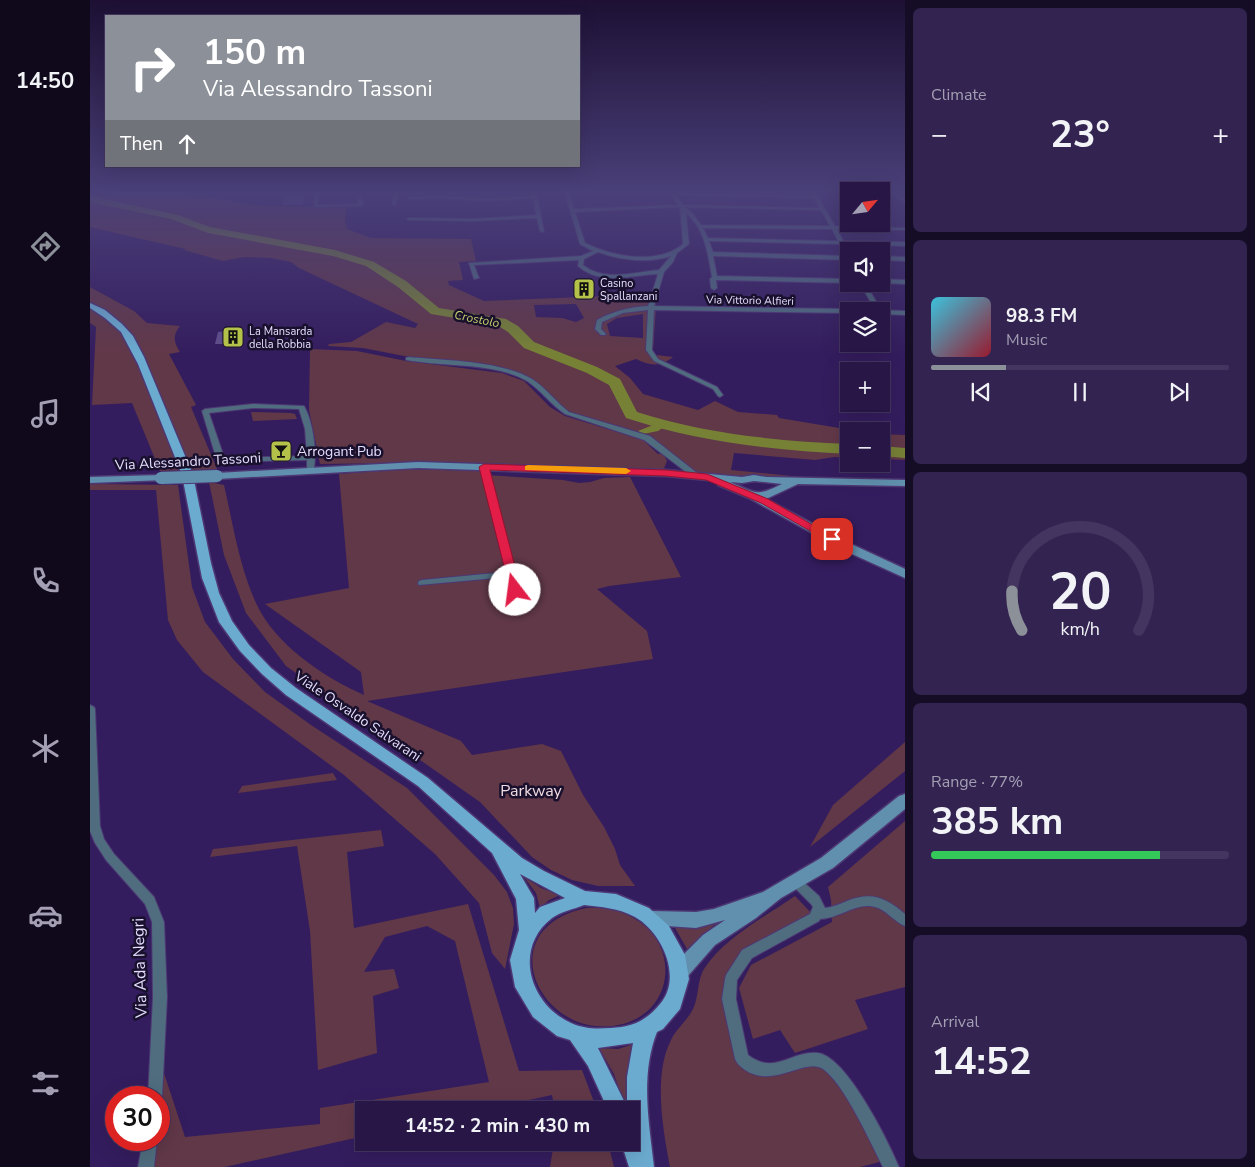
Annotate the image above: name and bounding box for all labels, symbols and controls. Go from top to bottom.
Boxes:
text: 150 m [203,29,306,76]
icon: right [120,35,185,100]
text: 14:50 [16,66,74,96]
text: Via Alessandro Tassoni [203,74,433,104]
text: Climate [931,84,986,106]
text: 23° [1050,109,1110,160]
text: − [931,116,948,154]
text: + [1212,116,1229,154]
icon: ahead [173,130,201,158]
text: Then [120,131,163,157]
north arrow [840,182,890,232]
map controls [840,182,890,472]
icon: directions [28,229,63,264]
button: sound [840,242,890,292]
place label: Casino Spallanzani [600,276,657,304]
building icon: Casino Spallanzani [572,277,596,301]
street label: Via Vittorio Alfieri [705,292,794,309]
button: layers [840,302,890,352]
text: 98.3 FM [1006,303,1077,329]
water label: Crostolo [453,307,501,331]
place label: La Mansarda della Robbia [249,324,313,352]
building icon: La Mansarda della Robbia [221,325,245,349]
text: Music [1006,329,1047,351]
button: + [840,362,890,412]
icon: previous [967,378,995,406]
icon: pause [1066,378,1094,406]
icon: next [1165,378,1193,406]
icon: music [28,396,63,431]
button: − [840,422,890,472]
bar icon: Arrogant Pub [269,439,293,463]
place label: Arrogant Pub [297,442,382,461]
street label: Via Alessandro Tassoni [114,448,262,475]
pin [811,518,853,560]
icon: arrive [818,525,846,553]
text: 20 [1049,556,1111,627]
icon: phone [28,563,63,598]
position arrow [488,563,540,615]
text: km/h [1060,617,1100,641]
street label: Viale Osvaldo Salvarani [290,666,425,766]
icon: climate [28,731,63,766]
text: Range · 77% [931,771,1023,793]
park label: Parkway [500,780,563,802]
text: 385 km [931,796,1063,847]
icon: car [28,898,63,933]
street label: Via Ada Negri [127,918,153,1019]
text: Arrival [931,1011,979,1033]
text: 14:52 [931,1036,1032,1087]
icon: filters [28,1066,63,1101]
speed limit sign: 30 [105,1086,170,1151]
text: 14:52 · 2 min · 430 m [405,1113,590,1139]

